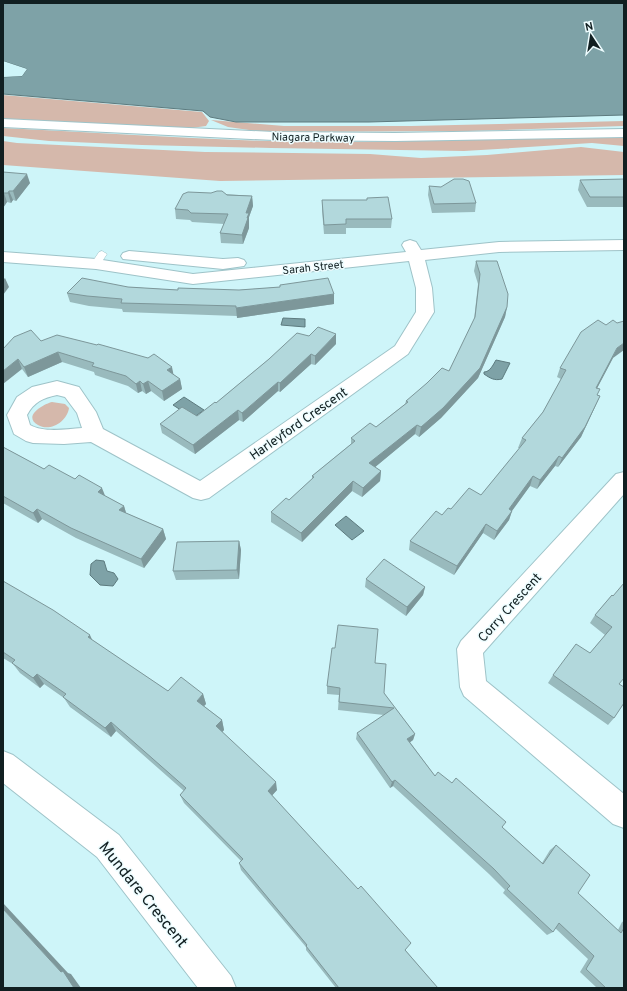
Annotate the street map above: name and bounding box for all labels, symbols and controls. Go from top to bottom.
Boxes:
north arrow [571,16,611,56]
text: N [584,20,594,35]
street label: Niagara Parkway [271,130,355,146]
street label: Sarah Street [282,258,344,278]
street label: Harleyford Crescent [247,385,351,464]
street label: Corry Crescent [475,570,546,646]
street label: Mundare Crescent [94,838,191,952]

